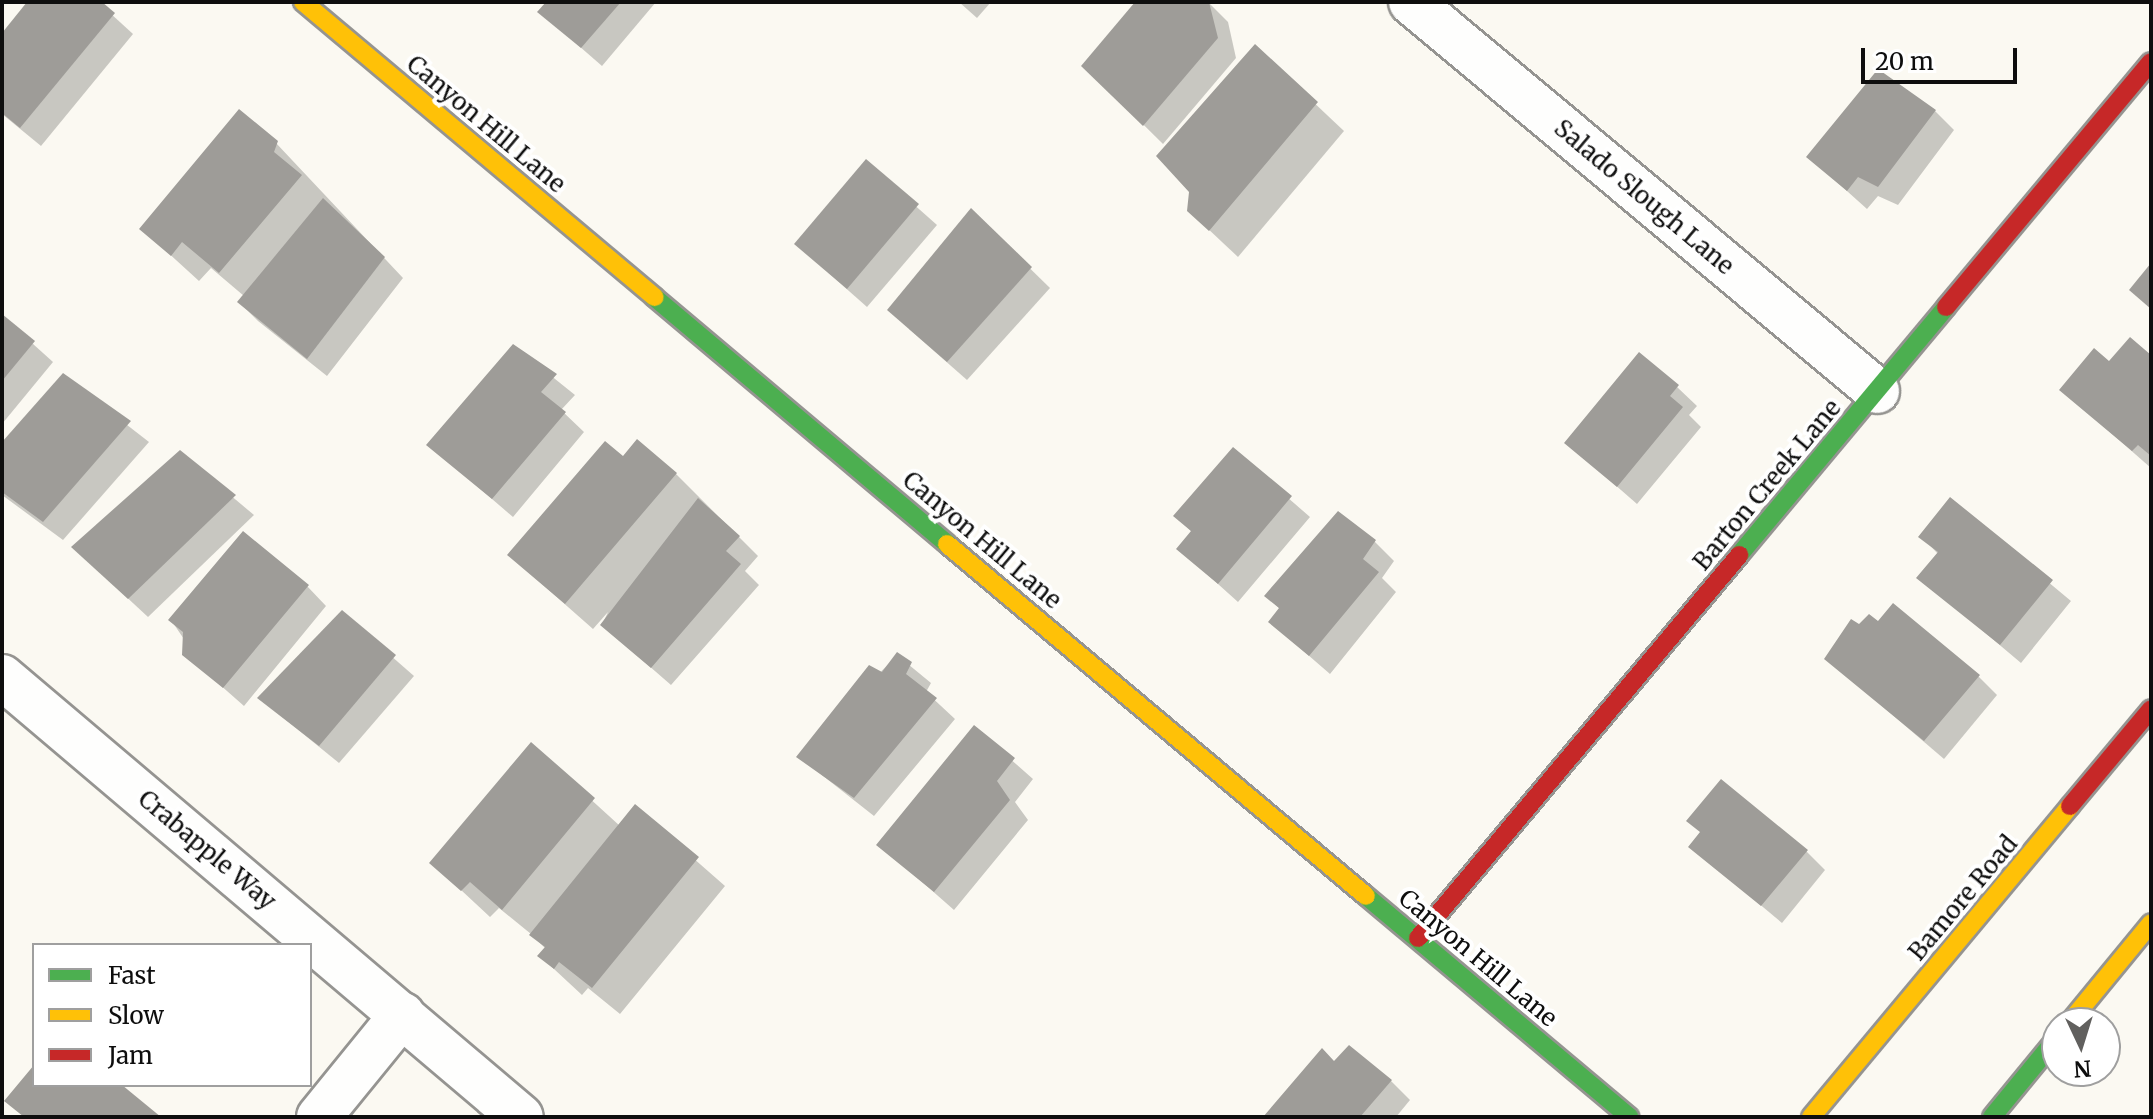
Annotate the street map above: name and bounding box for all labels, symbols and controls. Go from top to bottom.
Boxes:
scale bar [1865,32,2021,82]
text: 20 m [1875,46,1934,77]
street label: Canyon Hill Lane [401,49,571,199]
street label: Salado Slough Lane [1548,114,1740,280]
street label: Barton Creek Lane [1687,394,1847,576]
street label: Canyon Hill Lane [897,465,1067,615]
street label: Crabapple Way [133,784,281,916]
street label: Bamore Road [1903,830,2023,966]
street label: Canyon Hill Lane [1393,883,1563,1033]
legend [32,943,312,1087]
text: Fast [108,960,156,991]
text: Slow [108,1000,164,1031]
north arrow [2041,1007,2121,1087]
text: Jam [108,1040,153,1071]
text: N [2073,1054,2092,1084]

